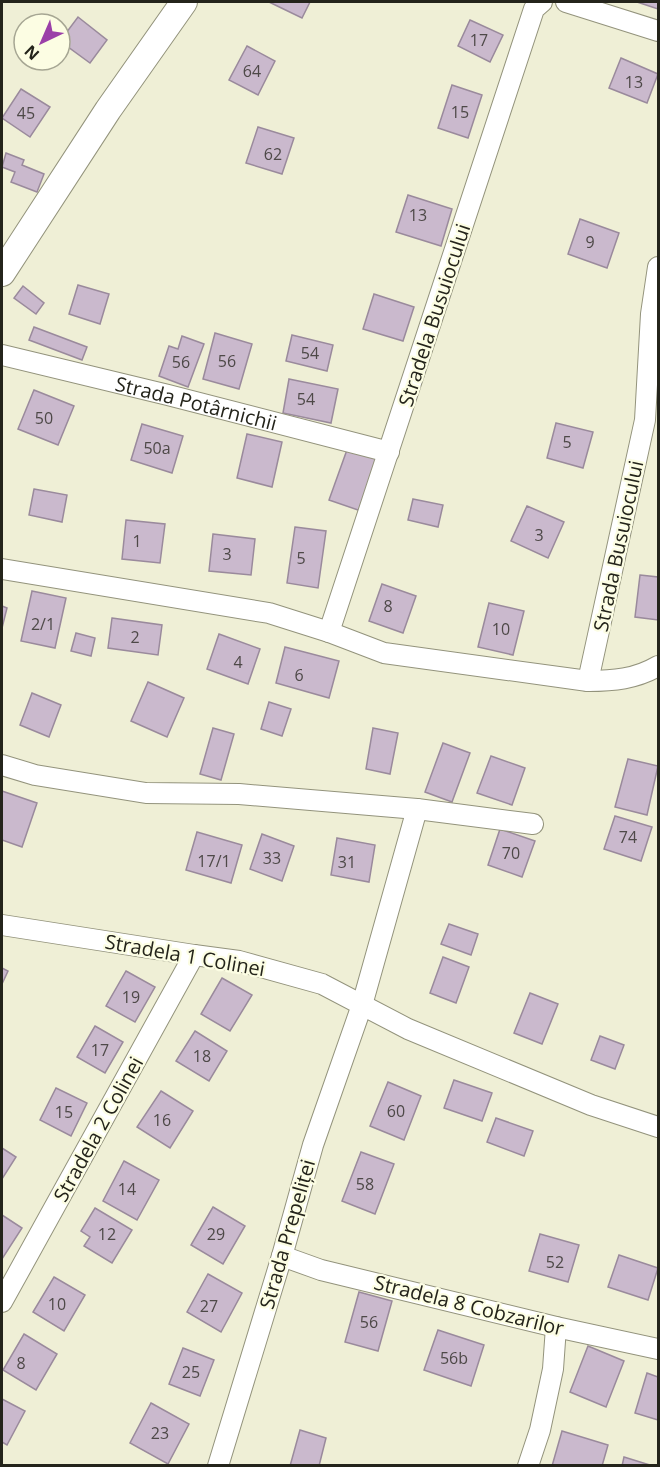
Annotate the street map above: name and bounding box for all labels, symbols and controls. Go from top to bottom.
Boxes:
north arrow [12,12,72,72]
house number: 17 [470,29,488,51]
text: N [19,40,44,65]
house number: 64 [243,60,261,82]
house number: 13 [625,71,643,93]
house number: 15 [451,101,469,123]
house number: 45 [17,102,35,124]
house number: 62 [264,143,282,165]
house number: 13 [409,204,427,226]
street label: Stradela Busuiocului [392,220,476,410]
house number: 9 [585,231,595,253]
house number: 54 [301,342,319,364]
house number: 56 [218,350,236,372]
house number: 56 [172,351,190,373]
street label: Strada Potârnichii [113,369,280,436]
house number: 54 [297,388,315,410]
house number: 50 [35,407,53,429]
house number: 5 [562,431,572,453]
house number: 50a [143,437,171,459]
street label: Strada Busuiocului [587,458,649,634]
house number: 3 [534,524,544,546]
house number: 1 [132,530,142,552]
house number: 3 [222,543,232,565]
house number: 5 [296,547,306,569]
house number: 8 [383,595,393,617]
house number: 2/1 [31,613,55,635]
house number: 10 [492,618,510,640]
house number: 2 [130,626,140,648]
house number: 4 [233,651,243,673]
house number: 6 [294,664,304,686]
house number: 74 [619,826,637,848]
house number: 70 [502,842,520,864]
house number: 33 [263,847,281,869]
house number: 17/1 [197,850,231,872]
house number: 31 [338,851,356,873]
street label: Stradela 1 Colinei [103,928,267,982]
house number: 19 [122,986,140,1008]
house number: 17 [91,1039,109,1061]
house number: 18 [193,1045,211,1067]
street label: Stradela 2 Colinei [47,1052,149,1206]
house number: 60 [387,1100,405,1122]
house number: 15 [55,1101,73,1123]
house number: 16 [153,1109,171,1131]
street label: Strada Prepeliței [253,1156,321,1312]
house number: 58 [356,1173,374,1195]
house number: 14 [118,1178,136,1200]
house number: 12 [98,1223,116,1245]
house number: 29 [207,1223,225,1245]
house number: 52 [546,1251,564,1273]
street label: Stradela 8 Cobzarilor [371,1268,567,1342]
house number: 10 [48,1293,66,1315]
house number: 27 [200,1295,218,1317]
house number: 56 [360,1311,378,1333]
house number: 56b [440,1347,468,1369]
house number: 8 [16,1352,26,1374]
house number: 25 [182,1361,200,1383]
house number: 23 [151,1422,169,1444]

